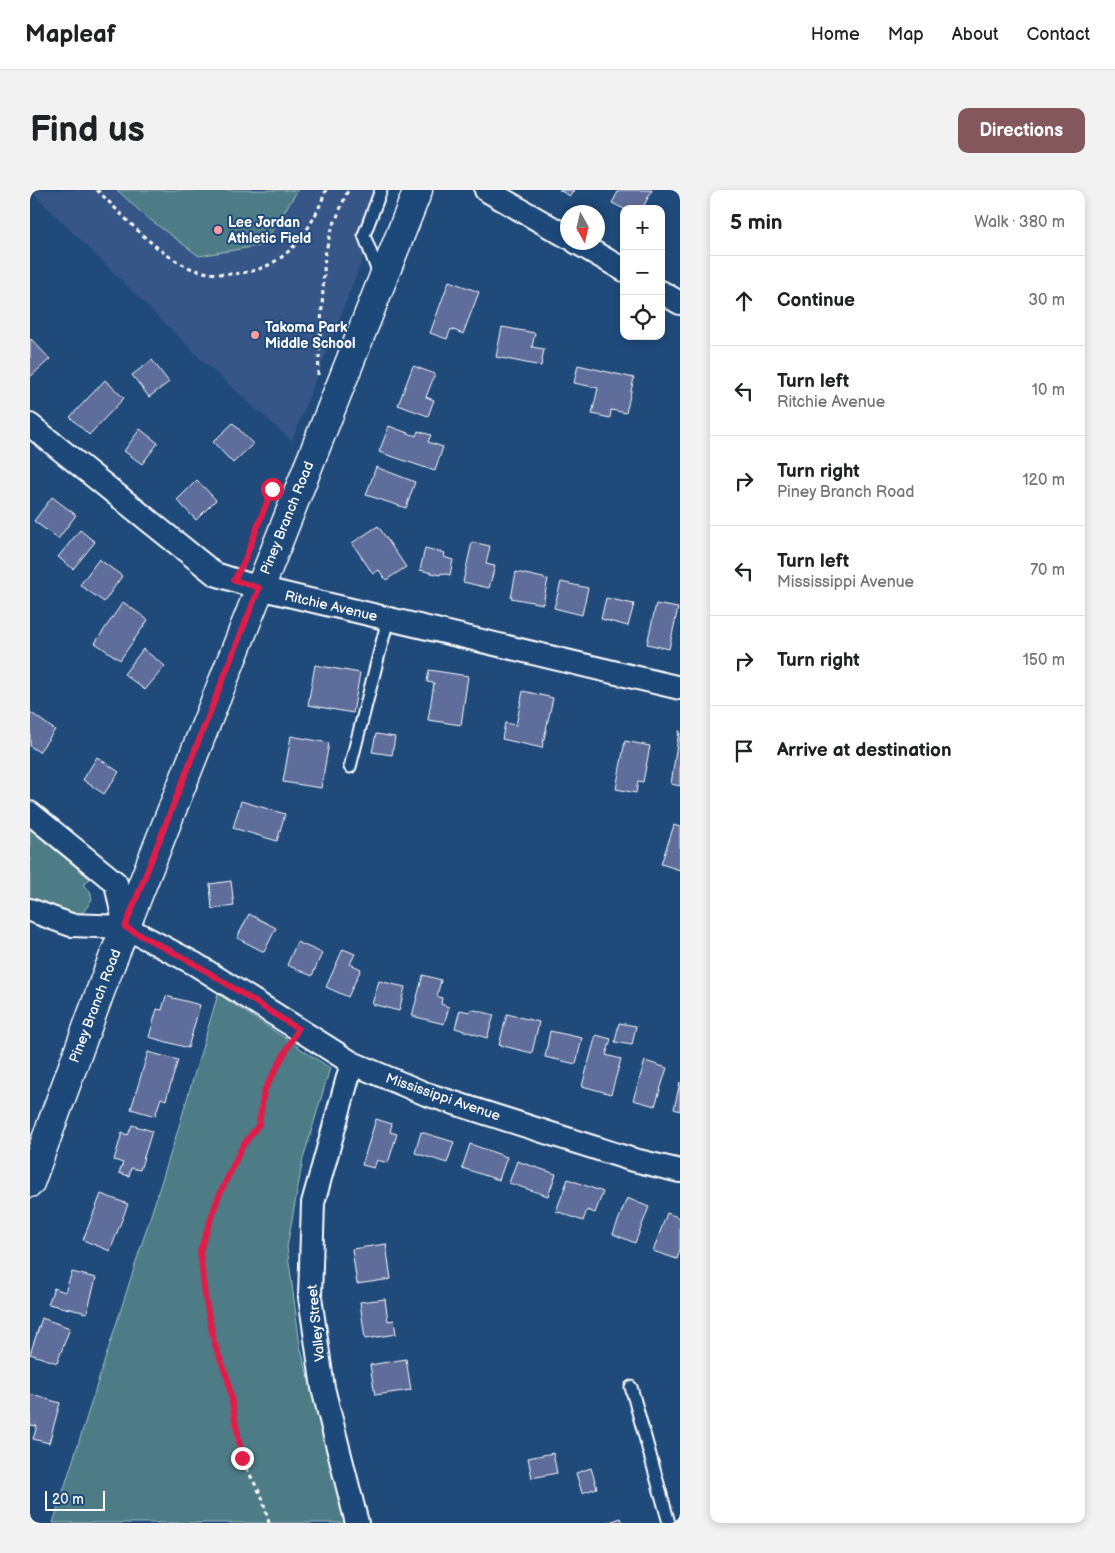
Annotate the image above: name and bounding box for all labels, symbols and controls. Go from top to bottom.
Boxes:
text: Mapleaf [25,20,116,49]
text: Home [811,24,860,45]
text: Map [888,24,924,45]
text: About [952,24,999,45]
text: Contact [1027,24,1090,45]
button: Directions [958,108,1085,153]
text: Find us [30,109,145,152]
north arrow [560,205,605,250]
map controls [620,205,665,340]
button: + [620,205,665,250]
text: 5 min [730,210,783,235]
text: Walk · 380 m [974,213,1065,232]
place label: Lee Jordan Athletic Field [227,214,311,247]
marker: Lee Jordan Athletic Field [212,224,224,236]
button: − [620,250,665,295]
icon: ahead [730,287,758,315]
text: Continue [777,289,855,312]
text: 30 m [1028,291,1065,310]
button: locate [620,295,665,340]
place label: Takoma Park Middle School [265,319,355,352]
marker: Takoma Park Middle School [249,329,261,341]
text: Turn left [777,370,849,393]
icon: left [730,377,758,405]
text: 10 m [1032,381,1065,400]
text: Ritchie Avenue [777,393,885,412]
street label: Piney Branch Road [257,459,317,577]
text: Turn right [777,460,860,483]
icon: right [730,467,758,495]
text: 120 m [1022,471,1065,490]
route start [261,478,284,501]
text: Piney Branch Road [777,483,915,502]
text: Turn left [777,550,849,573]
icon: left [730,557,758,585]
text: 70 m [1030,561,1065,580]
text: Mississippi Avenue [777,573,914,592]
street label: Ritchie Avenue [283,587,379,625]
icon: right [730,647,758,675]
text: Turn right [777,649,860,672]
text: 150 m [1023,651,1065,670]
icon: arrive [730,737,758,765]
text: Arrive at destination [777,739,952,762]
street label: Piney Branch Road [66,947,124,1065]
street label: Mississippi Avenue [384,1069,502,1125]
street label: Valley Street [303,1283,328,1362]
route end [231,1447,254,1470]
scale bar [45,1488,105,1511]
text: 20 m [52,1491,84,1508]

